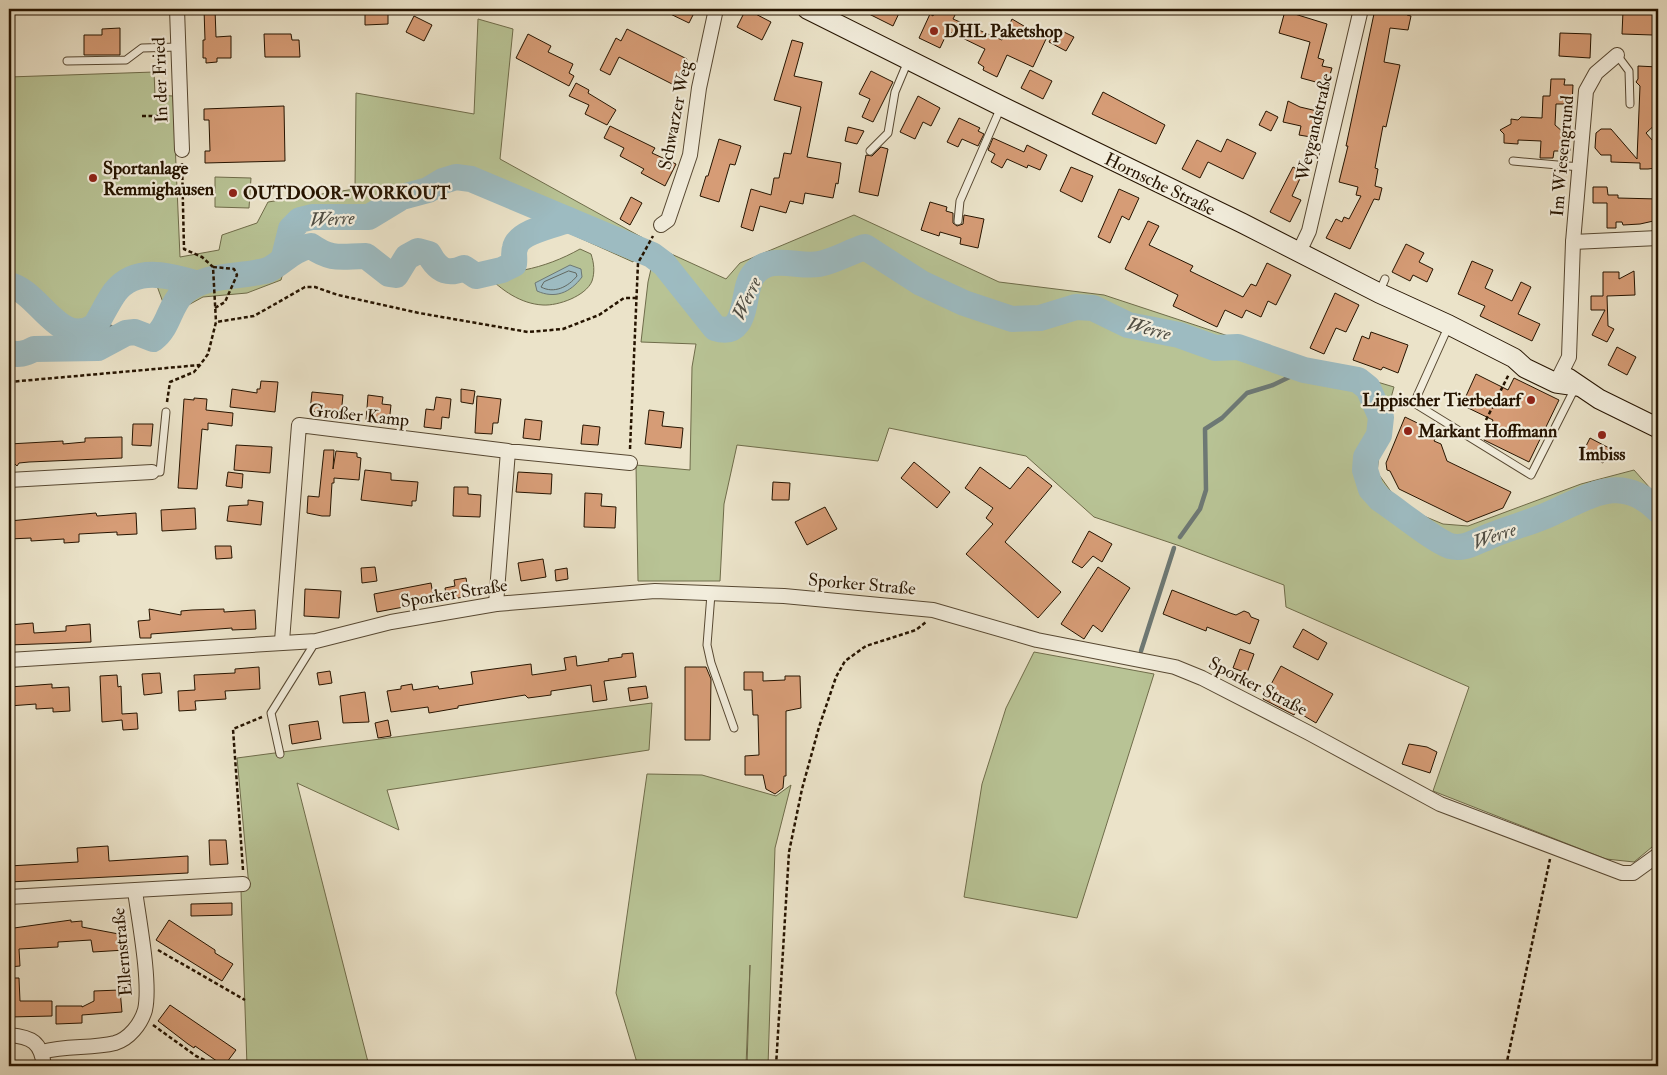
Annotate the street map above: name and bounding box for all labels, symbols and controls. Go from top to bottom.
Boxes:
place label: DHL Paketshop [944,20,1063,43]
marker: DHL Paketshop [928,25,940,37]
street label: In der Fried [148,37,173,123]
street label: Schwarzer Weg [654,57,698,172]
street label: Weygandstraße [1291,71,1338,184]
street label: Im Wiesengrund [1546,94,1579,218]
street label: Hornsche Straße [1101,148,1219,221]
place label: Sportanlage Remmighausen [103,157,215,201]
marker: Sportanlage Remmighausen [87,172,99,184]
place label: OUTDOOR-WORKOUT [243,182,451,205]
marker: OUTDOOR-WORKOUT [227,187,239,199]
water label: Werre [309,206,356,232]
water label: Werre [727,272,768,324]
water label: Werre [1124,312,1174,346]
place label: Lippischer Tierbedarf [1362,389,1524,412]
marker: Lippischer Tierbedarf [1525,394,1537,406]
street label: Großer Kamp [307,399,410,432]
place label: Markant Hoffmann [1417,420,1558,443]
marker: Markant Hoffmann [1402,425,1414,437]
marker: Imbiss [1596,429,1608,441]
place label: Imbiss [1578,443,1626,466]
water label: Werre [1469,517,1520,555]
street label: Sporker Straße [807,568,917,601]
street label: Sporker Straße [399,574,510,613]
street label: Sporker Straße [1204,652,1312,721]
street label: Ellernstraße [107,906,138,997]

